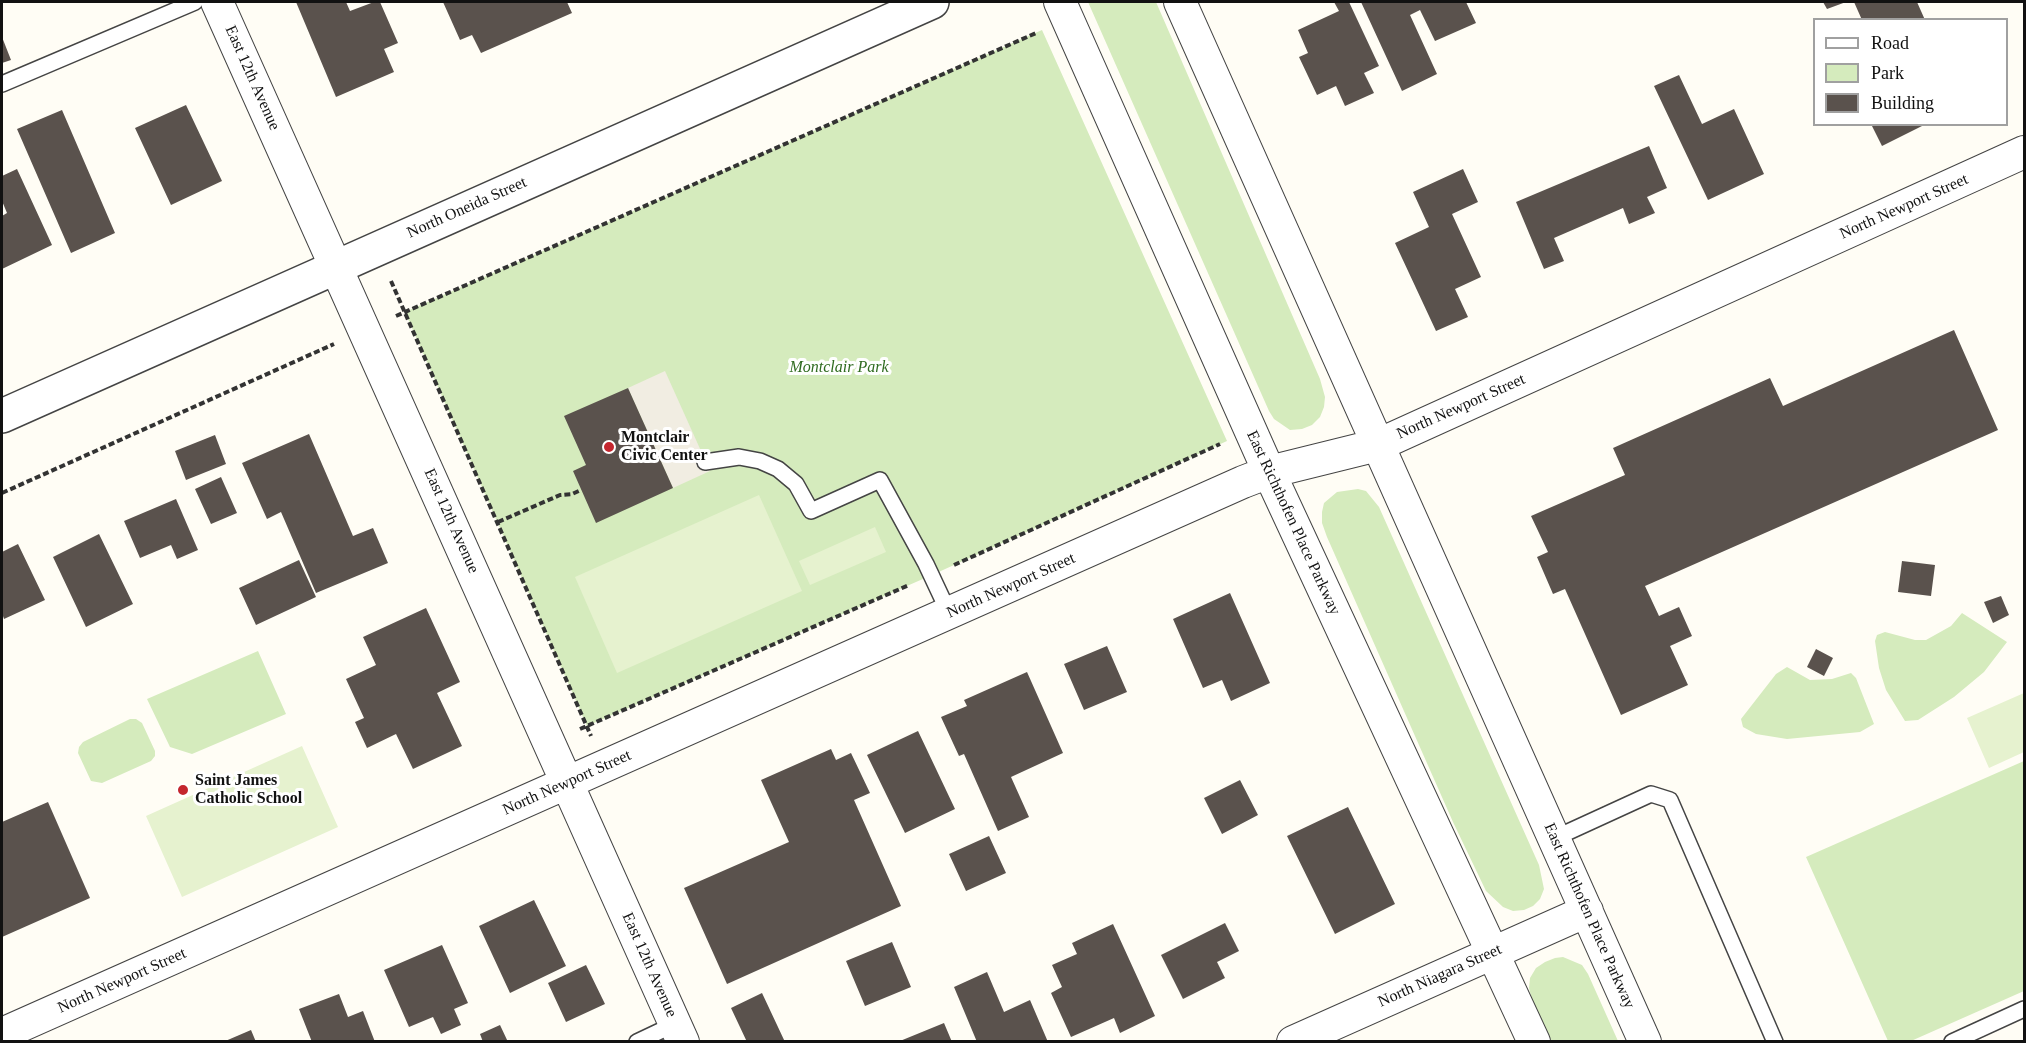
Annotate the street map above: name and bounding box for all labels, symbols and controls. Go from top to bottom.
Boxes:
legend [1813,18,2008,126]
street label: East 12th Avenue [220,23,284,133]
text: Road [1871,33,1909,53]
text: Park [1871,63,1904,83]
text: Building [1871,93,1934,113]
street label: North Newport Street [1837,170,1971,244]
street label: North Oneida Street [404,173,530,243]
park label: Montclair Park [789,358,889,378]
street label: North Newport Street [1394,370,1528,444]
place label: Montclair Civic Center [621,428,708,466]
street label: East Richthofen Place Parkway [1242,428,1344,618]
marker: Montclair Civic Center [602,440,616,454]
street label: East 12th Avenue [419,466,483,576]
street label: North Newport Street [944,549,1078,623]
street label: North Newport Street [500,746,634,820]
place label: Saint James Catholic School [195,771,302,809]
marker: Saint James Catholic School [176,783,190,797]
street label: East Richthofen Place Parkway [1539,820,1639,1012]
street label: East 12th Avenue [617,910,681,1020]
street label: North Niagara Street [1375,940,1505,1012]
street label: North Newport Street [55,944,189,1018]

